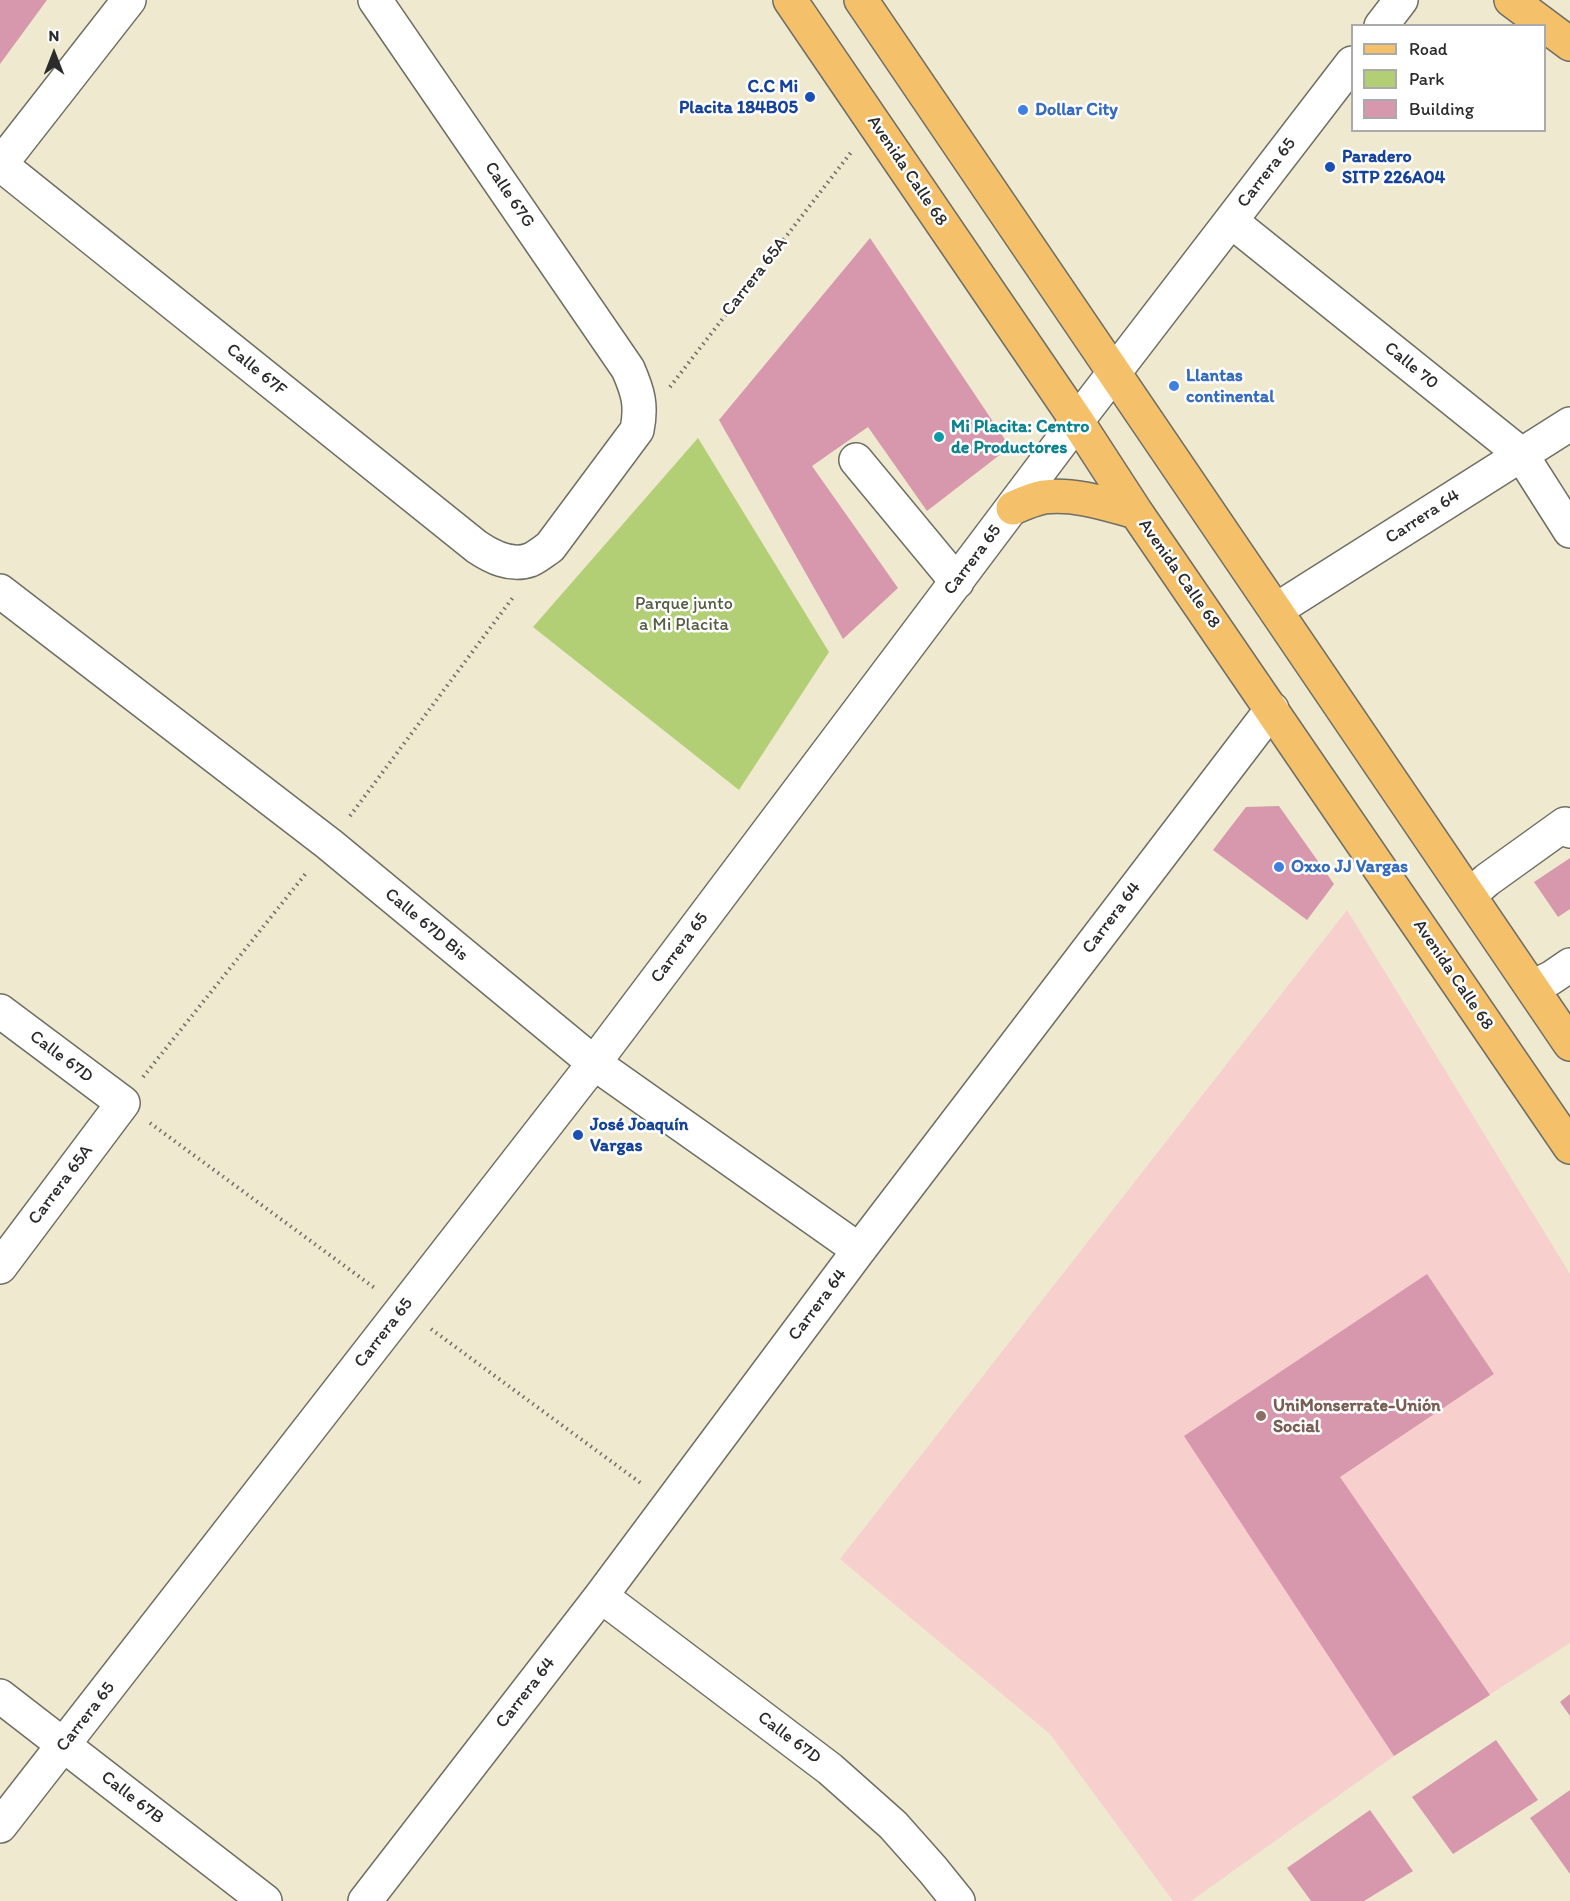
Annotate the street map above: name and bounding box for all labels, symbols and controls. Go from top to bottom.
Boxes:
north arrow [24,24,84,84]
legend [1351,24,1546,132]
text: N [49,26,59,45]
text: Road [1409,38,1448,60]
text: Park [1409,68,1444,90]
place label: C.C Mi Placita 184B05 [679,76,798,118]
marker: C.C Mi Placita 184B05 [803,90,817,104]
text: Building [1409,98,1474,120]
place label: Dollar City [1035,99,1118,121]
marker: Dollar City [1016,103,1030,117]
street label: Avenida Calle 68 [862,112,952,230]
street label: Carrera 65 [1233,134,1301,212]
place label: Paradero SITP 226A04 [1342,146,1445,188]
street label: Calle 67G [479,158,539,232]
marker: Paradero SITP 226A04 [1323,160,1337,174]
street label: Carrera 65A [717,233,793,321]
street label: Calle 70 [1379,338,1443,394]
street label: Calle 67F [221,339,291,401]
place label: Llantas continental [1186,365,1274,407]
marker: Llantas continental [1167,379,1181,393]
place label: Mi Placita: Centro de Productores [951,416,1089,458]
marker: Mi Placita: Centro de Productores [932,430,946,444]
street label: Carrera 64 [1382,485,1464,549]
street label: Avenida Calle 68 [1133,515,1225,633]
street label: Carrera 65 [939,520,1007,600]
park label: Parque junto a Mi Placita [635,593,733,636]
place label: Oxxo JJ Vargas [1291,856,1408,878]
marker: Oxxo JJ Vargas [1272,860,1286,874]
street label: Carrera 64 [1078,878,1146,958]
street label: Calle 67D Bis [380,884,472,966]
street label: Carrera 65 [646,908,714,988]
street label: Avenida Calle 68 [1408,916,1498,1034]
street label: Calle 67D [25,1026,97,1088]
place label: José Joaquín Vargas [590,1114,688,1156]
marker: José Joaquín Vargas [571,1128,585,1142]
street label: Carrera 65A [24,1141,98,1229]
street label: Carrera 64 [784,1265,852,1345]
street label: Carrera 65 [350,1294,418,1372]
place label: UniMonserrate-Unión Social [1273,1395,1441,1438]
marker: UniMonserrate-Unión Social [1254,1409,1268,1423]
street label: Carrera 64 [492,1653,560,1733]
street label: Carrera 65 [52,1678,120,1756]
street label: Calle 67D [753,1707,825,1769]
street label: Calle 67B [96,1767,168,1829]

